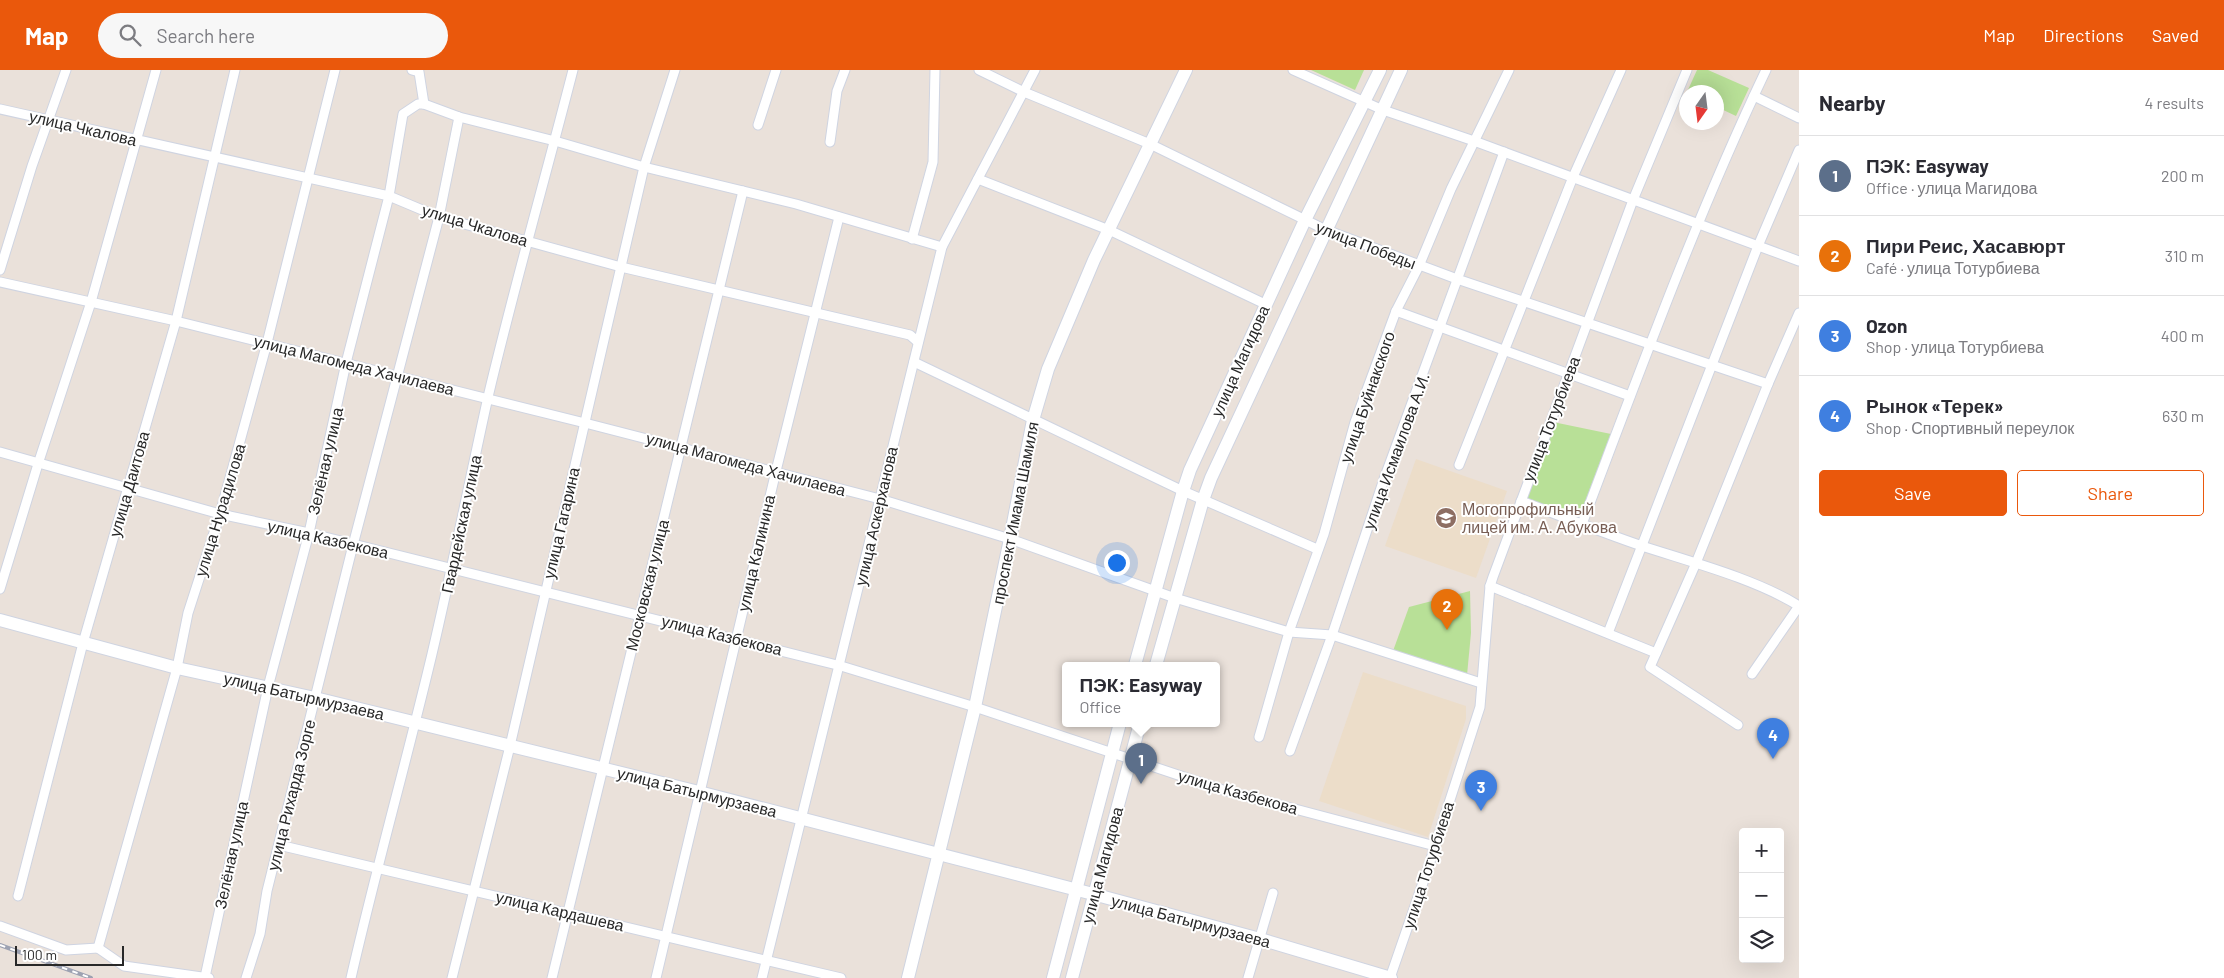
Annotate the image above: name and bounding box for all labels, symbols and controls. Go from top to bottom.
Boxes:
search box [98,13,448,58]
text: Map [25,21,68,50]
icon: search [116,21,144,49]
text: Search here [156,24,255,47]
text: Map [1983,24,2015,46]
text: Directions [2043,24,2124,46]
text: Saved [2152,24,2199,46]
north arrow [1679,85,1724,130]
text: Nearby [1819,90,1885,115]
text: 4 results [2144,93,2204,112]
street label: улица Чкалова [28,106,139,149]
text: ПЭК: Easyway [1866,154,1989,177]
text: 1 [1832,166,1838,185]
text: 200 m [2161,166,2204,185]
text: Office · улица Магидова [1866,178,2037,197]
street label: улица Чкалова [420,199,530,250]
street label: улица Победы [1313,217,1419,272]
text: Пири Реис, Хасавюрт [1866,234,2065,257]
text: 2 [1831,246,1839,265]
text: 310 m [2165,246,2204,265]
text: Café · улица Тотурбиева [1866,258,2040,277]
street label: улица Магидова [1206,302,1273,419]
text: Ozon [1866,314,1908,337]
text: 3 [1831,326,1839,345]
text: 400 m [2161,326,2204,345]
street label: улица Буйнакского [1335,329,1398,465]
street label: улица Магомеда Хачилаева [252,330,456,399]
text: Shop · улица Тотурбиева [1866,337,2044,356]
street label: улица Тотурбиева [1518,353,1583,484]
street label: улица Исмаилова А.И. [1358,370,1433,532]
text: Рынок «Терек» [1866,394,2004,417]
street label: Зелёная улица [303,405,346,517]
text: 4 [1830,406,1840,425]
text: 630 m [2162,406,2204,425]
text: Shop · Спортивный переулок [1866,418,2074,437]
street label: проспект Имама Шамиля [987,420,1042,606]
street label: улица Магомеда Хачилаева [644,428,848,499]
street label: улица Даитова [104,429,153,539]
street label: улица Нурадилова [190,441,249,579]
street label: улица Аскерханова [850,444,901,587]
street label: Гвардейская улица [437,453,484,595]
street label: улица Гагарина [538,465,583,580]
button: Save [1819,470,2007,516]
button: Share [2017,470,2204,516]
street label: улица Калинина [733,493,778,613]
place label: Могопрофильный лицей им. А. Абукова [1462,499,1617,536]
school or university icon: Могопрофильный лицей им. А. Абукова [1434,506,1458,530]
street label: улица Казбекова [266,515,391,562]
street label: Московская улица [621,517,672,653]
your location [1104,550,1130,576]
pin: 2 [1431,589,1463,630]
street label: улица Казбекова [660,610,784,659]
popup [1062,662,1220,727]
street label: улица Батырмурзаева [222,668,386,723]
text: ПЭК: Easyway [1080,673,1202,696]
text: Office [1080,697,1121,716]
street label: улица Рихарда Зорге [263,717,319,873]
pin: 4 [1757,718,1789,759]
pin: 1 [1125,743,1157,784]
street label: улица Батырмурзаева [615,762,779,821]
street label: улица Казбекова [1176,765,1300,818]
pin: 3 [1465,770,1497,811]
street label: Зелёная улица [210,799,251,911]
street label: улица Тотурбиева [1398,799,1457,931]
street label: улица Магидова [1077,804,1126,925]
map controls [1739,828,1784,963]
button: + [1739,828,1784,873]
button: − [1739,873,1784,918]
street label: улица Кардашева [494,887,626,935]
street label: улица Батырмурзаева [1109,890,1273,951]
button: layers [1739,918,1784,963]
scale bar [15,943,124,966]
text: 100 m [22,946,57,963]

